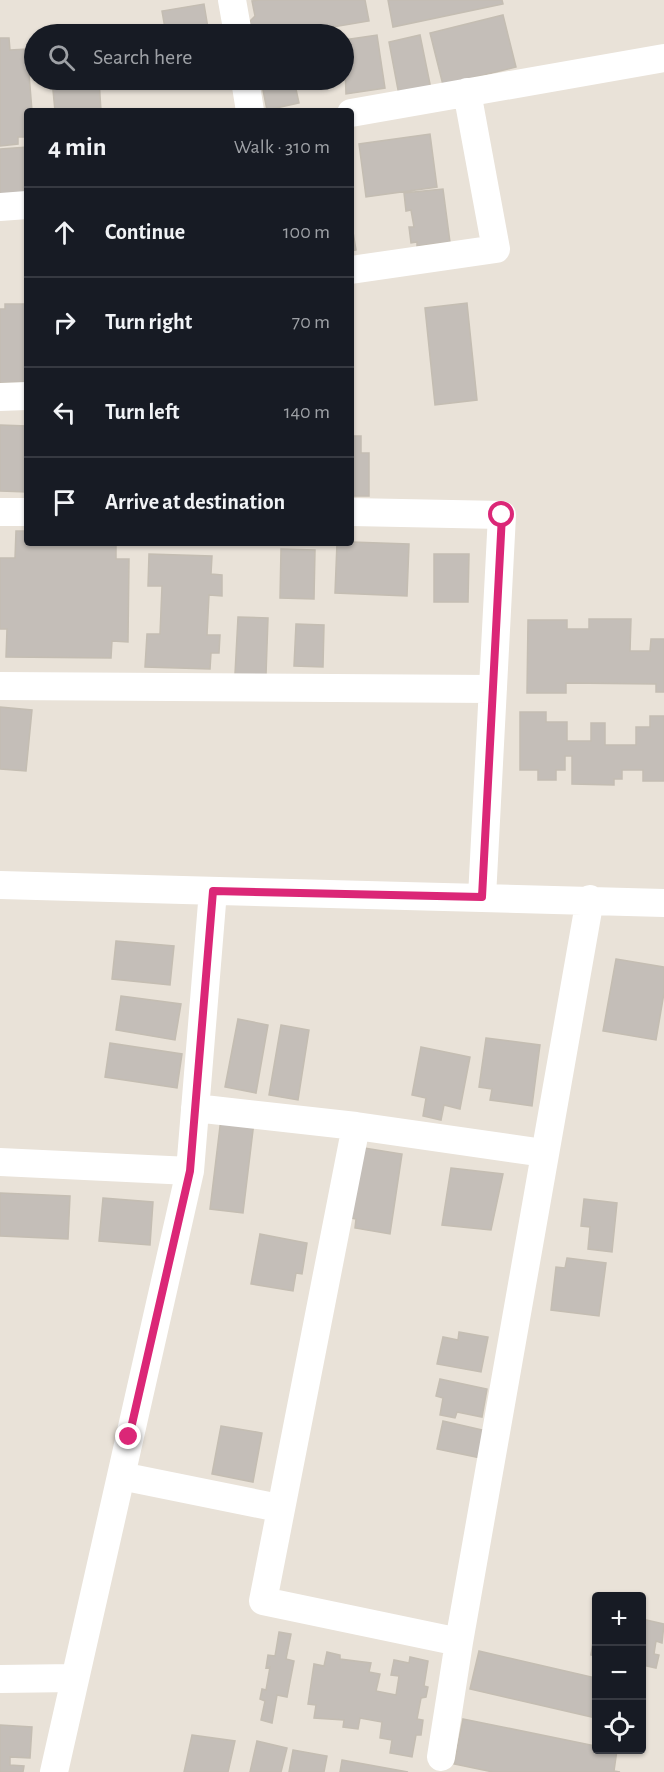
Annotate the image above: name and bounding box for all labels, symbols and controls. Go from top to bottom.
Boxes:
search box [24,24,354,90]
icon: search [45,41,78,74]
text: Search here [93,46,192,68]
text: 4 min [48,134,107,160]
text: Walk · 310 m [234,137,330,157]
icon: ahead [48,216,81,249]
text: Continue [105,221,185,243]
text: 100 m [283,222,330,242]
icon: right [48,306,81,339]
text: Turn right [105,311,192,333]
text: 70 m [292,312,330,332]
icon: left [48,396,81,429]
text: Turn left [105,401,179,423]
text: 140 m [284,402,330,422]
icon: arrive [48,486,81,519]
text: Arrive at destination [105,491,285,513]
route start [488,501,514,527]
route end [115,1423,141,1449]
map controls [592,1592,646,1754]
button: + [592,1592,646,1646]
button: − [592,1646,646,1700]
button: locate [592,1700,646,1754]

